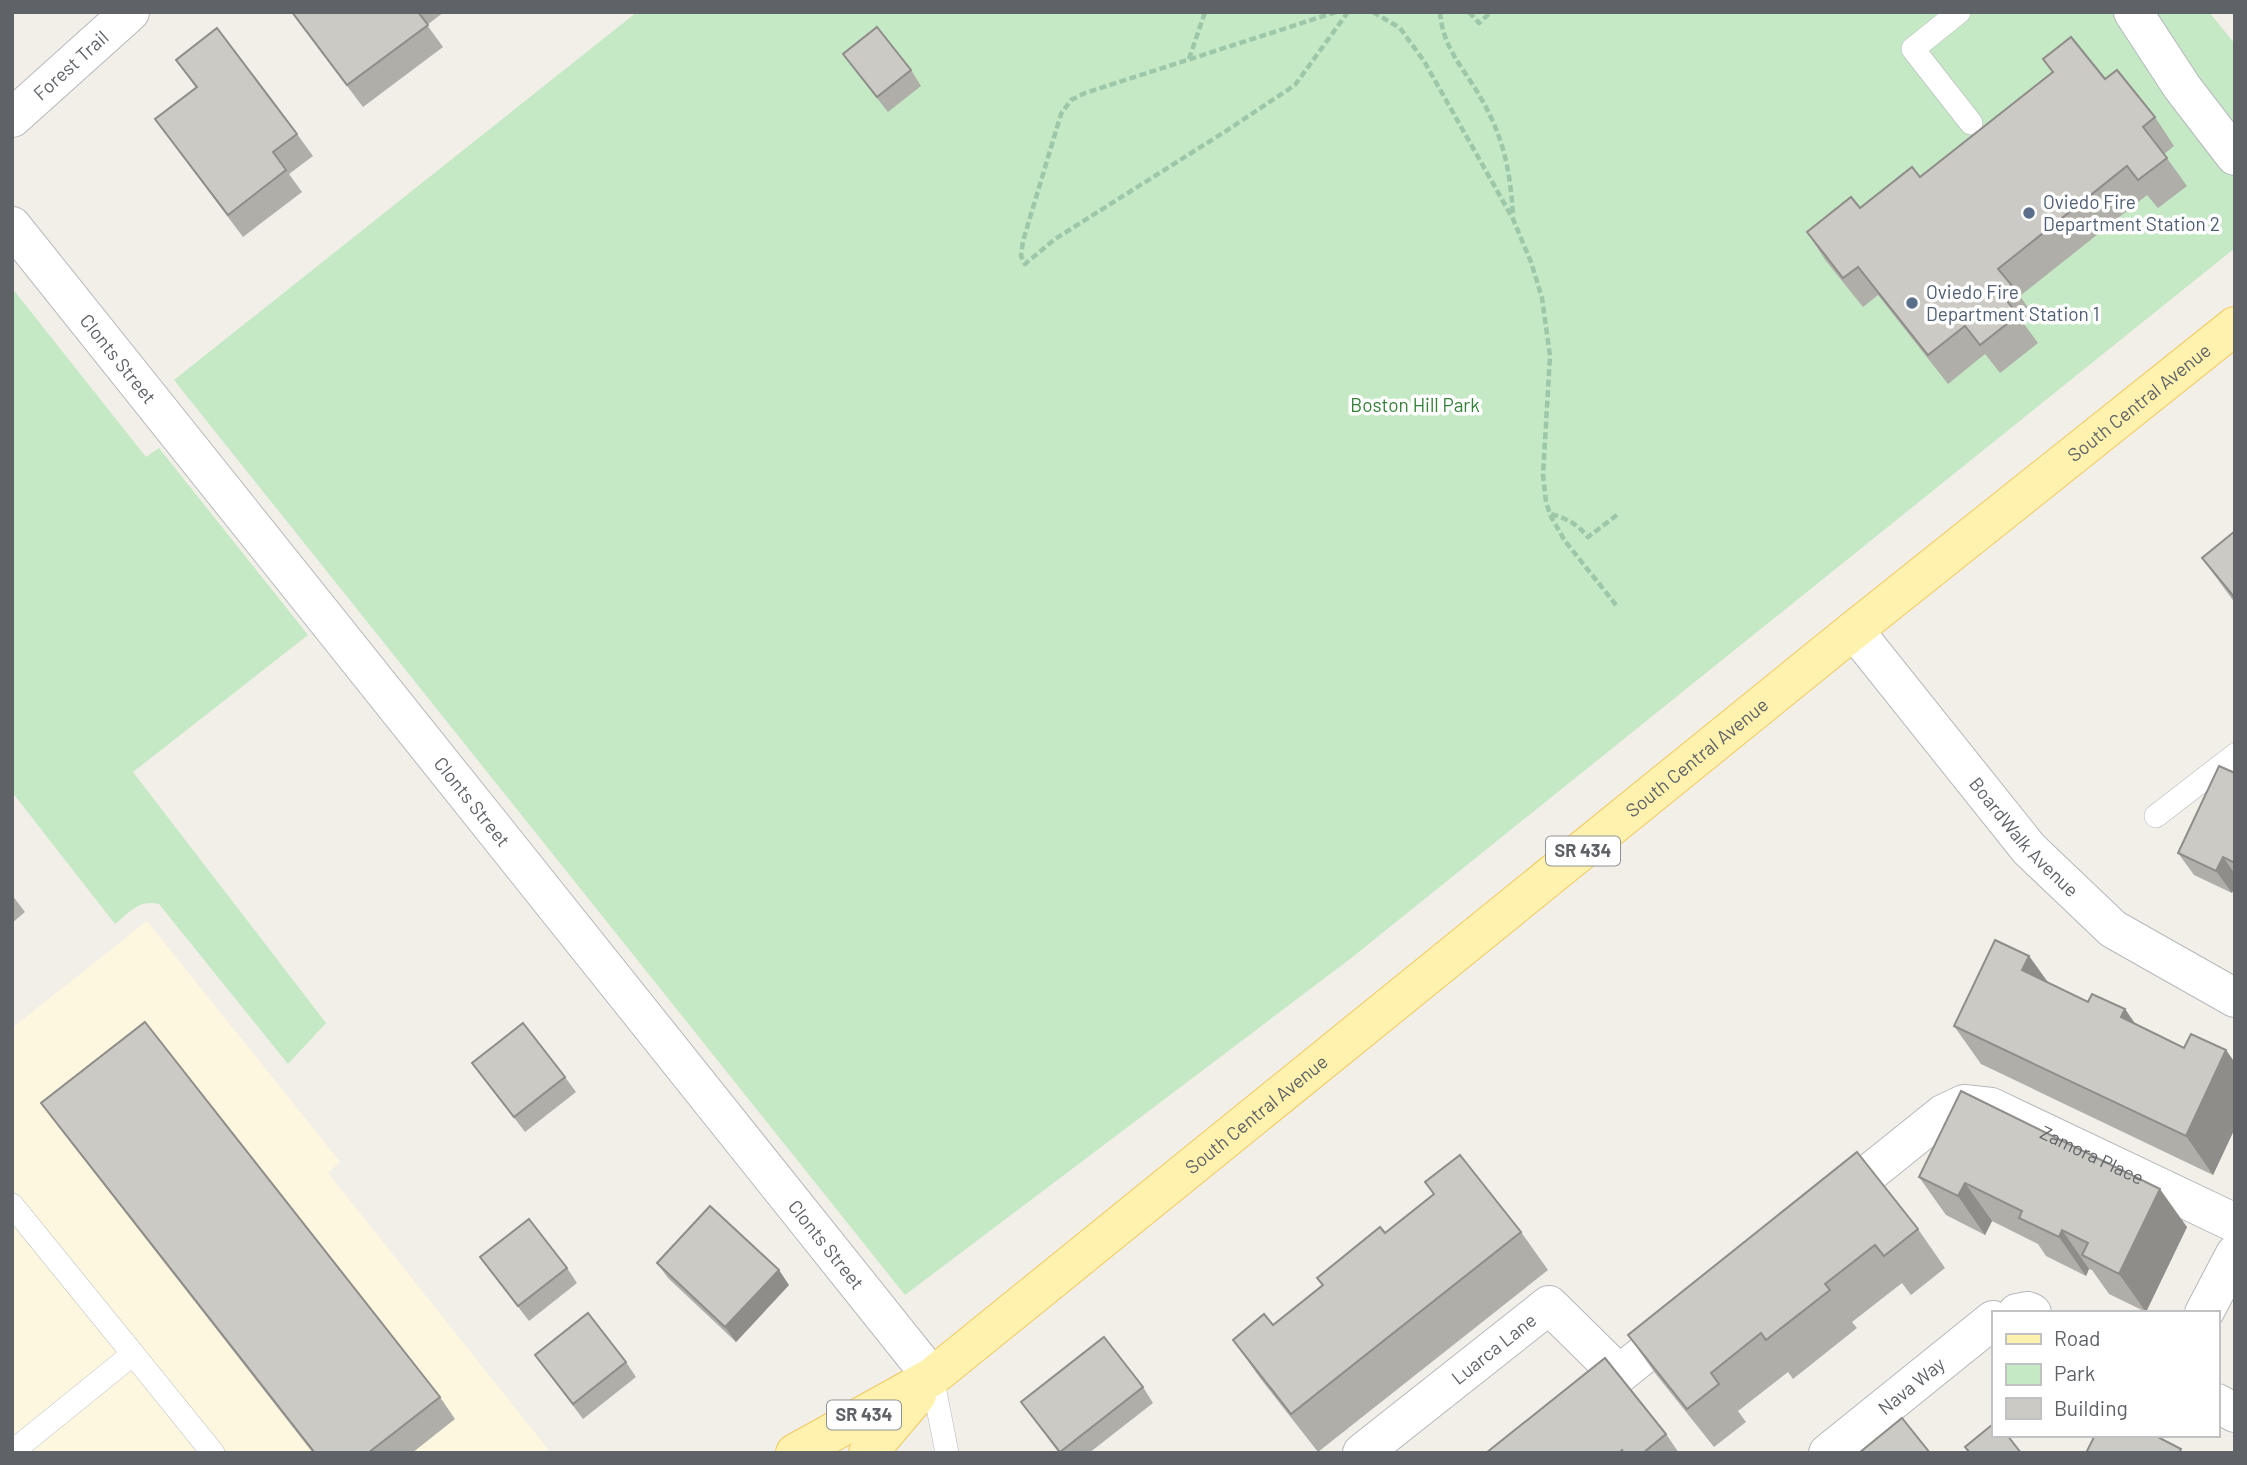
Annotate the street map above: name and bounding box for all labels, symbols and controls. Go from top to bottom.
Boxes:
street label: Forest Trail [28,25,113,104]
place label: Oviedo Fire Department Station 2 [2043,190,2220,235]
marker: Oviedo Fire Department Station 2 [2021,205,2037,221]
place label: Oviedo Fire Department Station 1 [1926,280,2099,325]
marker: Oviedo Fire Department Station 1 [1904,295,1920,311]
street label: Clonts Street [76,309,161,408]
street label: South Central Avenue [2063,338,2215,466]
park label: Boston Hill Park [1350,393,1480,416]
street label: South Central Avenue [1621,692,1772,822]
street label: Clonts Street [430,752,515,851]
street label: BoardWalk Avenue [1965,772,2084,901]
road number: SR 434 [1546,836,1620,866]
street label: South Central Avenue [1180,1049,1332,1178]
street label: Zamora Place [2037,1120,2148,1189]
street label: Clonts Street [784,1195,869,1294]
street label: Luarca Lane [1446,1308,1540,1389]
legend [1992,1311,2219,1437]
text: Road [2054,1325,2100,1350]
street label: Nava Way [1873,1352,1949,1419]
text: Park [2054,1360,2095,1385]
text: Building [2054,1395,2128,1420]
road number: SR 434 [827,1400,901,1430]

